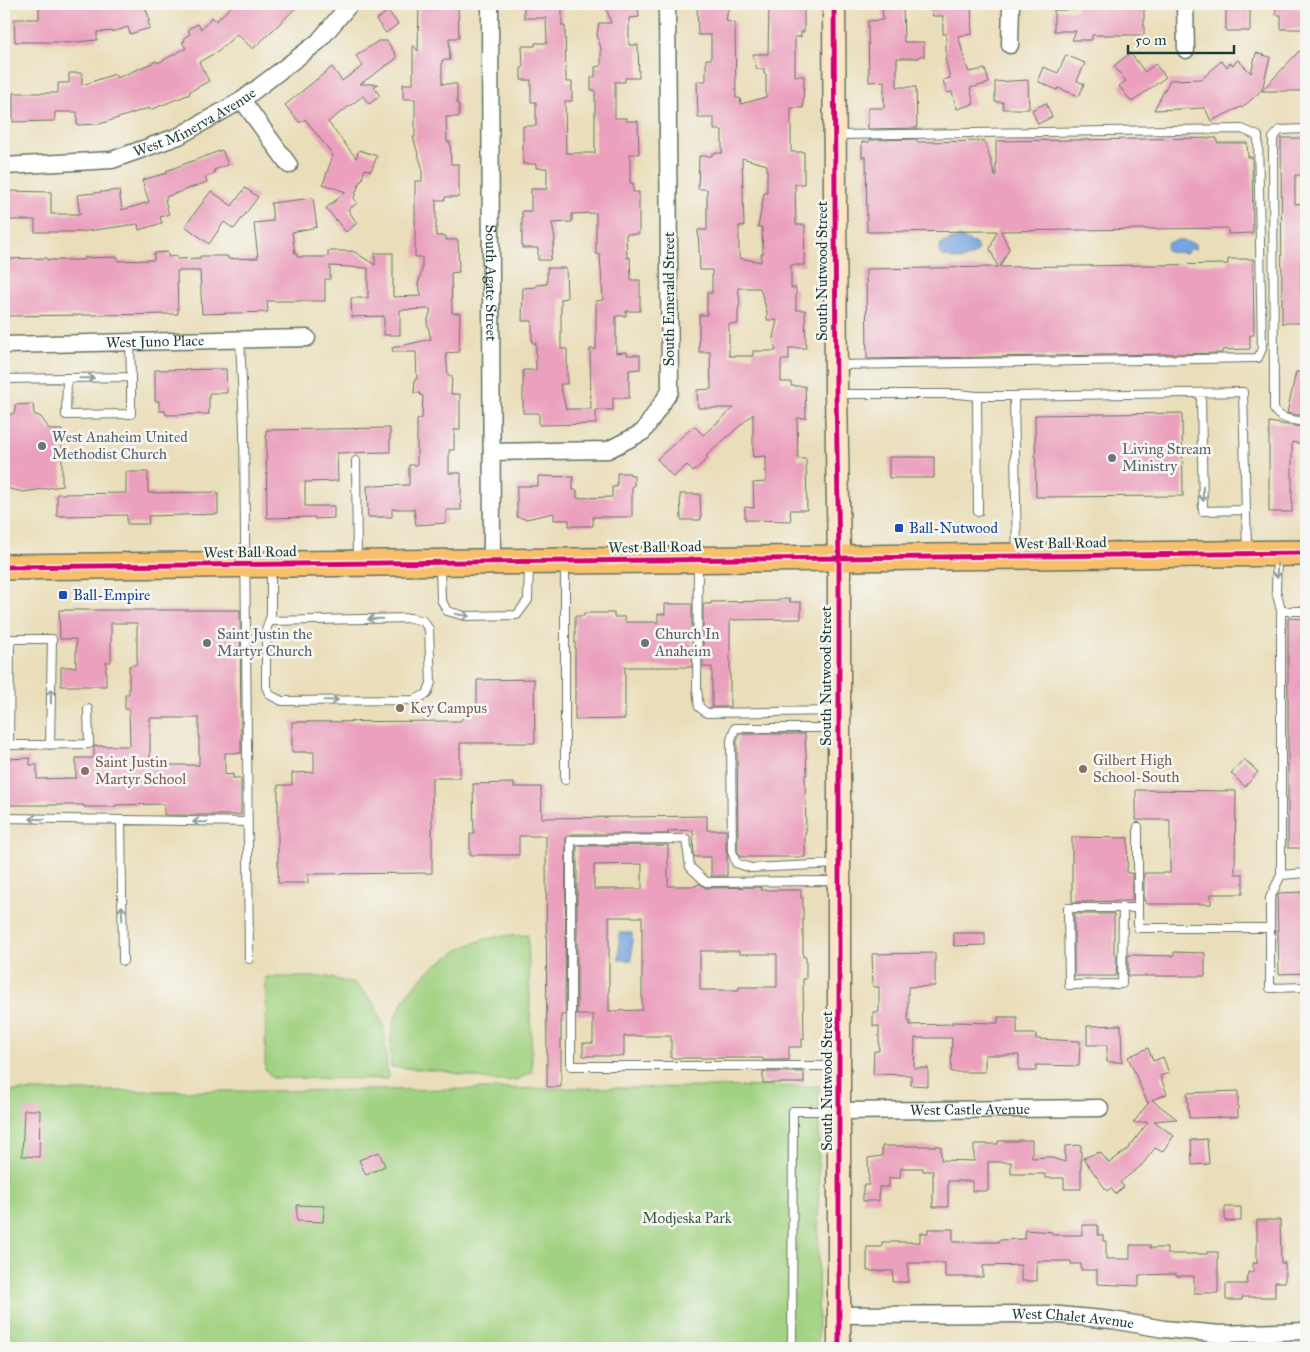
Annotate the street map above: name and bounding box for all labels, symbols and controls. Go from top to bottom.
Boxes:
scale bar [1128,22,1234,54]
text: 50 m [1135,31,1167,49]
street label: West Minerva Avenue [131,84,259,161]
street label: South Nutwood Street [813,200,831,341]
street label: South Agate Street [482,225,500,342]
street label: South Emerald Street [660,231,678,366]
street label: West Juno Place [106,331,204,352]
one-way arrow [79,373,95,382]
place label: West Anaheim United Methodist Church [52,428,188,463]
marker: West Anaheim United Methodist Church [36,440,48,452]
place label: Living Stream Ministry [1122,440,1212,475]
marker: Living Stream Ministry [1106,452,1118,464]
one-way arrow [1198,486,1208,502]
place label: Ball-Nutwood [909,519,998,537]
marker: Ball-Nutwood [893,522,905,534]
street label: West Ball Road [1013,533,1107,553]
street label: West Ball Road [608,537,702,557]
street label: West Ball Road [203,542,297,562]
one-way arrow [1272,562,1282,579]
place label: Ball-Empire [73,586,150,604]
marker: Ball-Empire [57,589,69,601]
street label: South Nutwood Street [817,605,835,746]
one-way arrow [453,610,469,620]
one-way arrow [367,614,384,624]
place label: Saint Justin the Martyr Church [217,625,313,660]
place label: Church In Anaheim [654,625,719,660]
marker: Saint Justin the Martyr Church [201,637,213,649]
marker: Church In Anaheim [639,637,651,649]
one-way arrow [46,689,56,705]
one-way arrow [323,696,339,705]
place label: Key Campus [410,699,487,717]
marker: Key Campus [394,702,406,714]
place label: Gilbert High School-South [1093,751,1180,786]
place label: Saint Justin Martyr School [95,753,187,788]
marker: Gilbert High School-South [1077,763,1089,775]
marker: Saint Justin Martyr School [79,765,91,777]
one-way arrow [29,815,45,824]
one-way arrow [192,817,208,827]
one-way arrow [117,905,126,921]
street label: South Nutwood Street [818,1010,836,1151]
street label: West Castle Avenue [910,1100,1030,1119]
park label: Modjeska Park [642,1209,732,1227]
street label: West Chalet Avenue [1012,1305,1135,1333]

